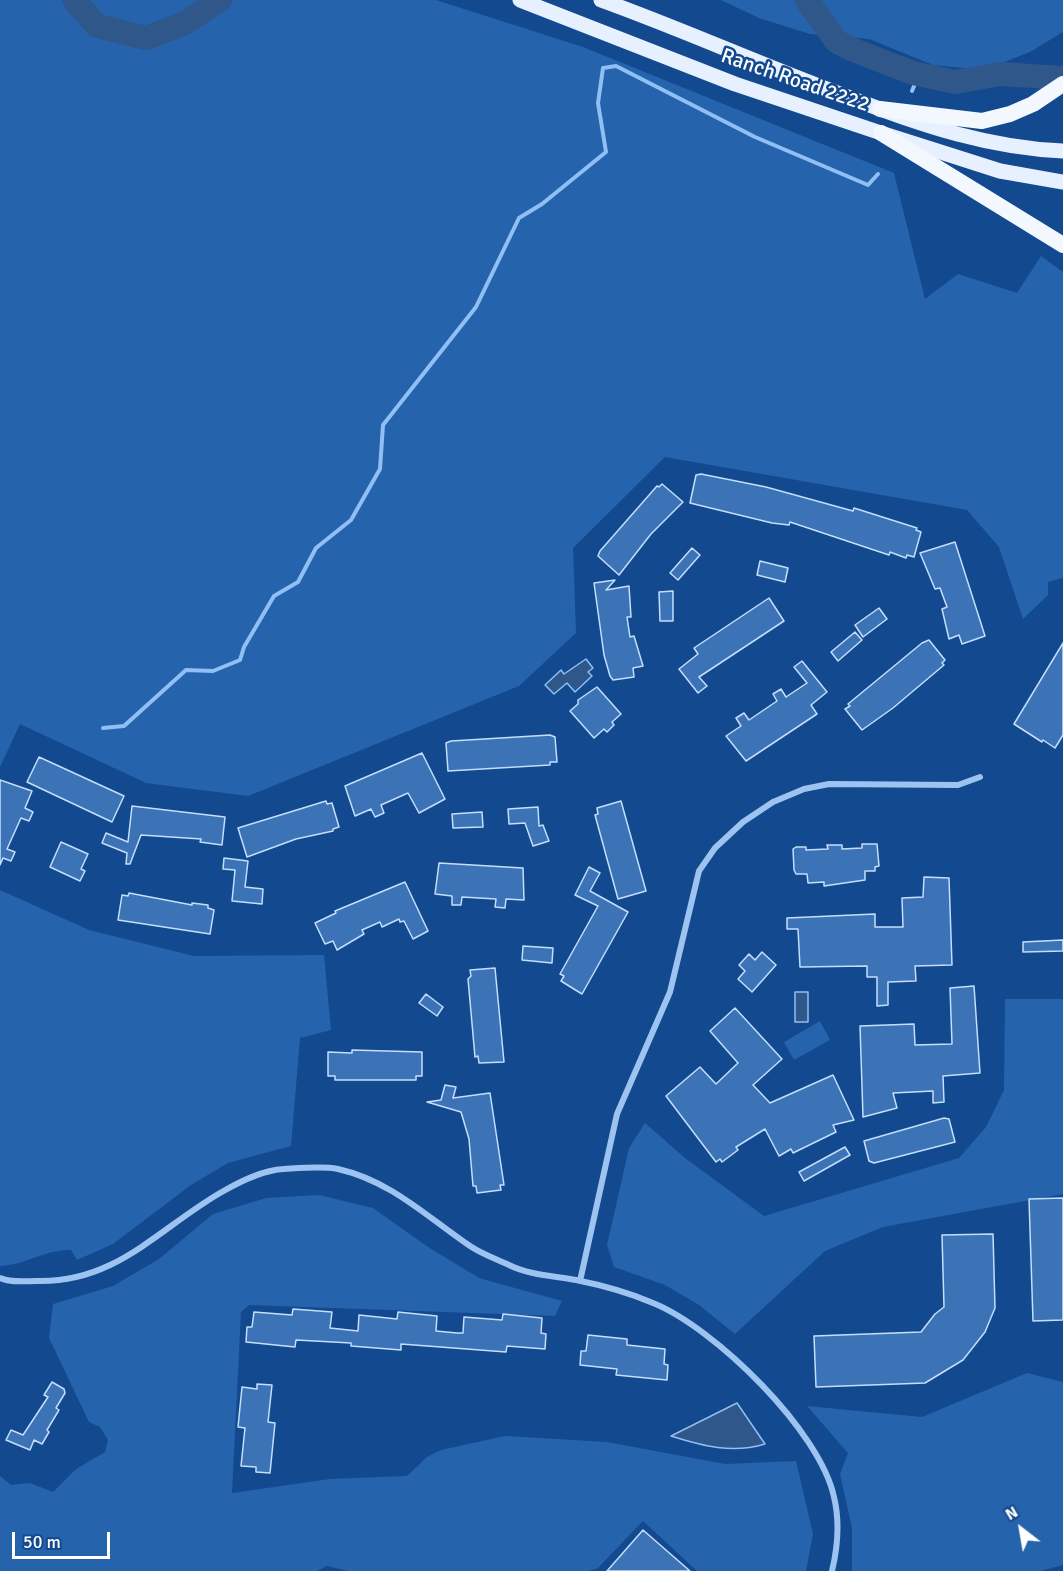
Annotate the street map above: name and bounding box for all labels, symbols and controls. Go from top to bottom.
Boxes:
street label: Ranch Road 2222 [717,44,873,118]
north arrow [991,1499,1051,1559]
text: N [1002,1502,1022,1525]
scale bar [15,1520,112,1558]
text: 50 m [23,1531,61,1553]

